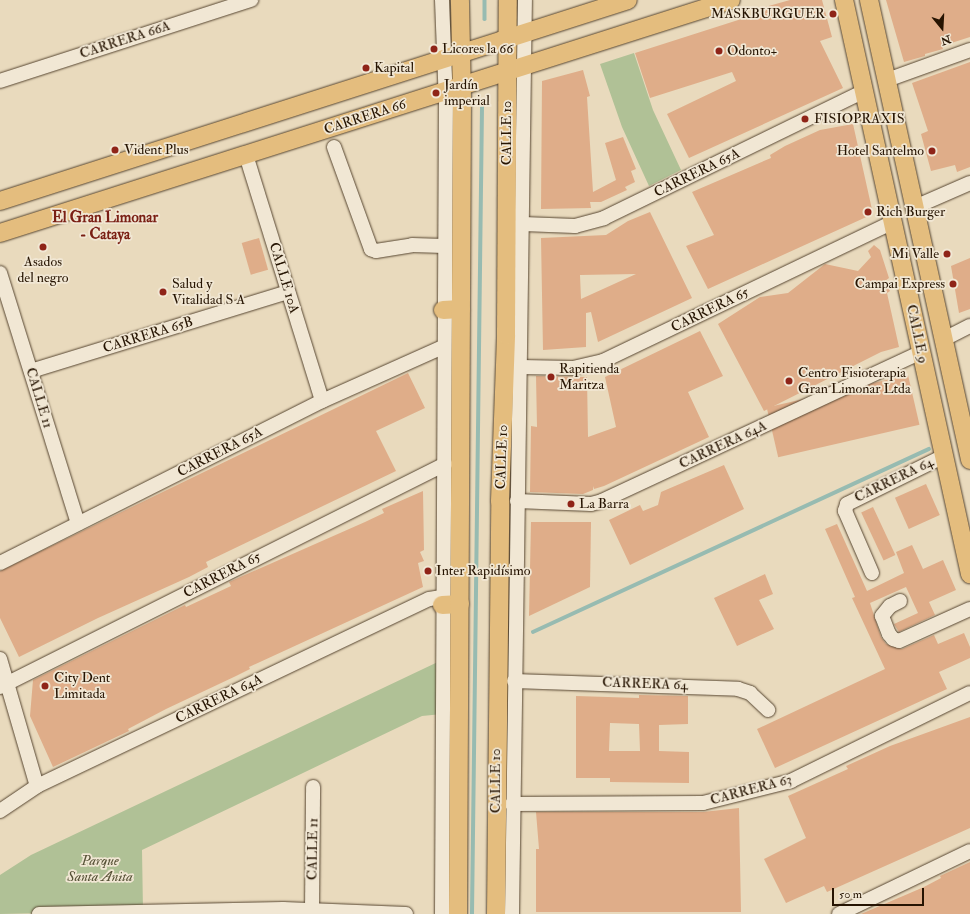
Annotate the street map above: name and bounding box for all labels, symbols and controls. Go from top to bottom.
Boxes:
place label: MASKBURGUER [711,6,825,22]
north arrow [922,8,962,48]
marker: MASKBURGUER [828,9,838,19]
street label: CARRERA 66A [78,17,172,63]
text: N [939,32,953,48]
place label: Licores la 66 [442,41,513,57]
place label: Odonto+ [727,43,777,59]
marker: Licores la 66 [429,44,439,54]
marker: Odonto+ [714,46,724,56]
place label: Kapital [374,60,414,76]
marker: Kapital [361,63,371,73]
place label: Jardín imperial [444,77,490,110]
marker: Jardín imperial [431,88,441,98]
street label: CARRERA 66 [322,96,408,138]
street label: CALLE 10 [499,101,515,165]
place label: FISIOPRAXIS [814,111,904,127]
marker: FISIOPRAXIS [799,113,811,125]
place label: Vident Plus [124,142,189,158]
place label: Hotel Santelmo [837,143,924,159]
marker: Vident Plus [109,144,121,156]
street label: CARRERA 65A [651,145,743,201]
marker: Hotel Santelmo [927,146,937,156]
place label: Rich Burger [876,204,945,220]
marker: Rich Burger [863,207,873,217]
district label: El Gran Limonar - Cataya [52,208,158,243]
street label: CALLE 10A [265,240,303,316]
marker: Asados del negro [38,242,48,252]
place label: Mi Valle [891,246,939,262]
marker: Mi Valle [942,249,952,259]
place label: Asados del negro [17,254,69,286]
place label: Salud y Vitalidad S A [172,276,245,308]
place label: Campai Express [855,276,945,292]
marker: Campai Express [948,279,958,289]
street label: CARRERA 65 [668,284,752,336]
marker: Salud y Vitalidad S A [157,286,169,298]
street label: CALLE 9 [903,303,931,365]
street label: CARRERA 65B [101,313,195,357]
place label: Rapitienda Maritza [559,361,619,394]
place label: Centro Fisioterapia Gran Limonar Ltda [798,365,911,398]
street label: CALLE 11 [22,366,56,430]
marker: Rapitienda Maritza [546,372,556,382]
marker: Centro Fisioterapia Gran Limonar Ltda [783,375,795,387]
street label: CARRERA 64A [677,417,769,473]
street label: CARRERA 65A [175,423,265,481]
street label: CALLE 10 [492,424,512,490]
street label: CARRERA 64 [852,454,936,506]
place label: La Barra [579,496,629,512]
marker: La Barra [566,499,576,509]
street label: CARRERA 65 [181,548,263,602]
place label: Inter Rapidísimo [436,563,530,579]
marker: Inter Rapidísimo [423,566,433,576]
place label: City Dent Limitada [54,670,110,702]
street label: CARRERA 64A [173,671,265,727]
street label: CARRERA 64 [602,674,688,694]
marker: City Dent Limitada [39,680,51,692]
street label: CALLE 10 [488,749,504,813]
street label: CARRERA 63 [708,771,794,809]
street label: CALLE 11 [304,818,322,880]
park label: Parque Santa Anita [67,853,133,886]
scale bar [834,880,926,906]
text: 50 m [839,887,862,902]

